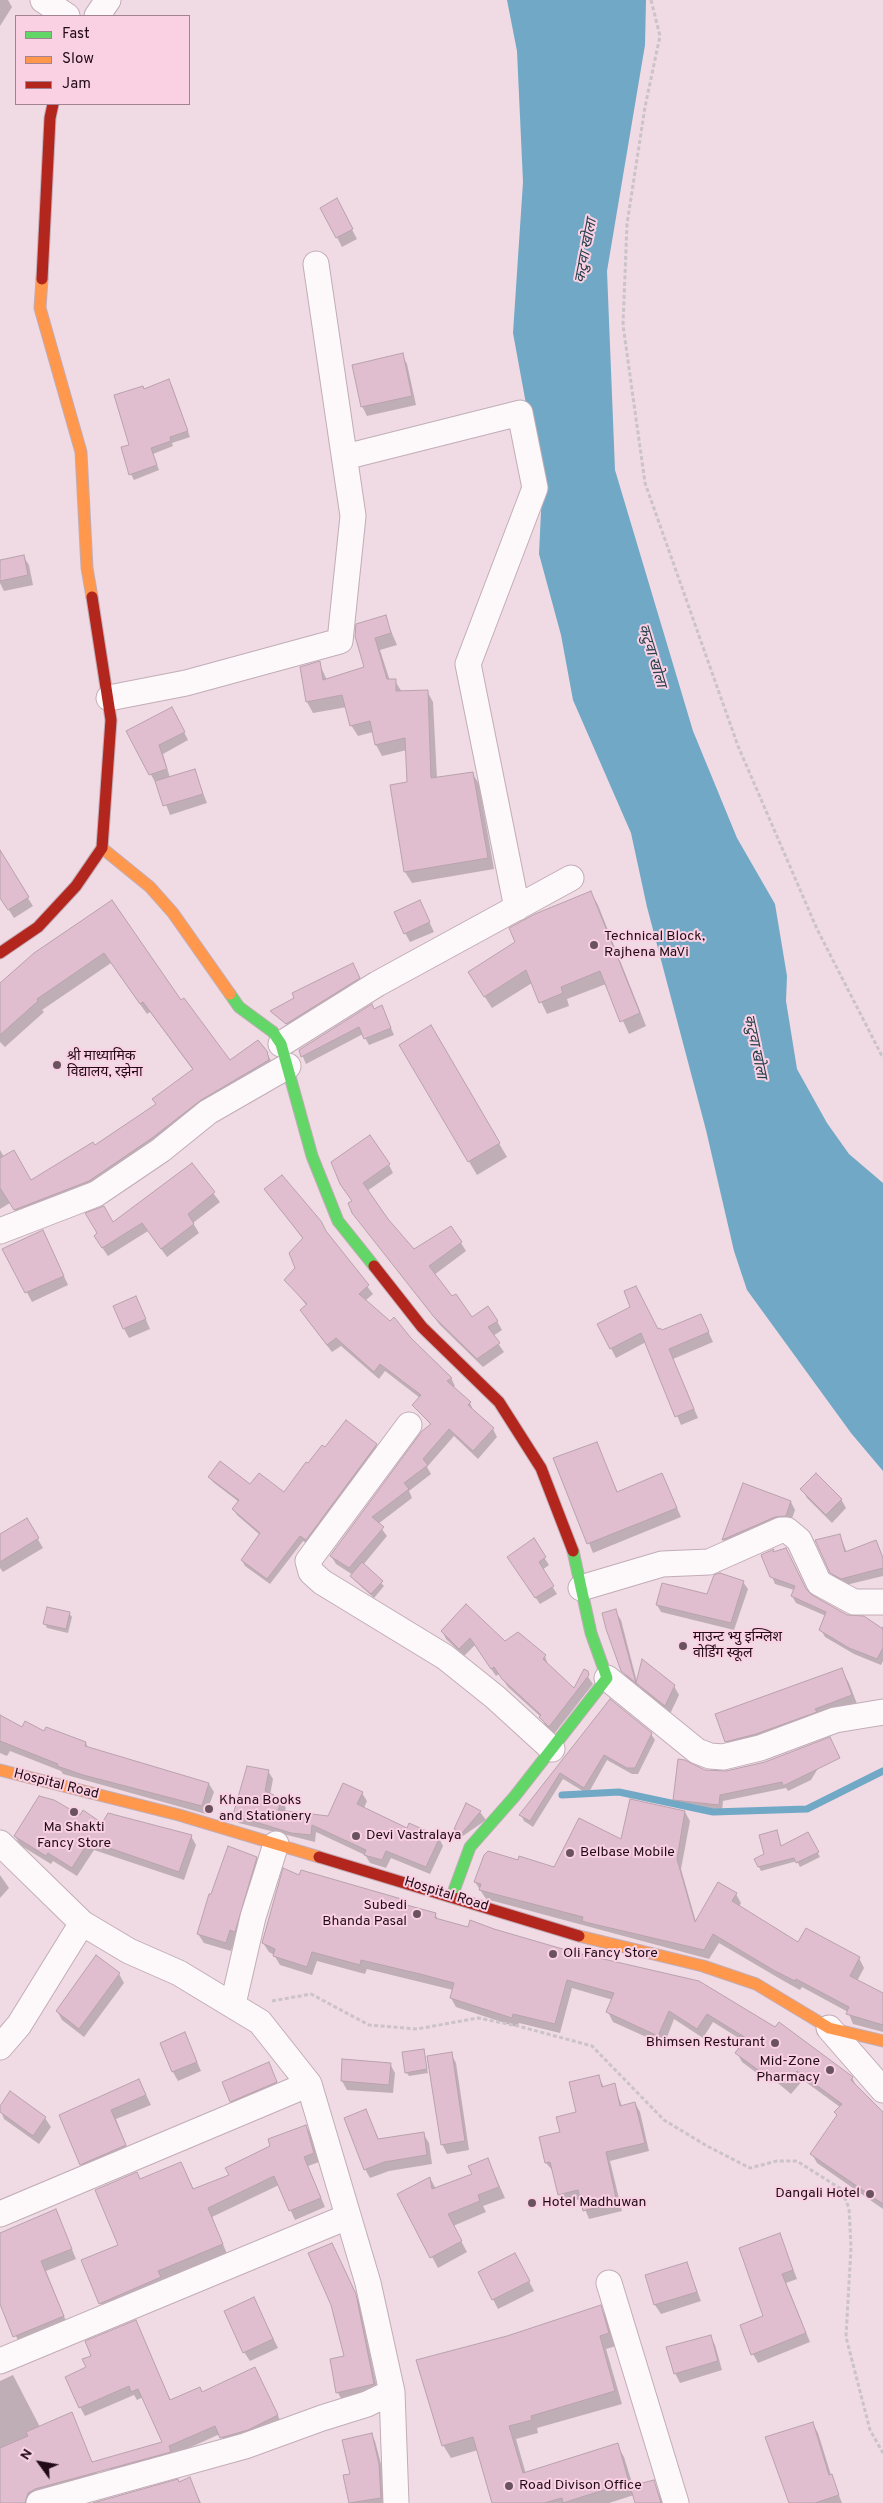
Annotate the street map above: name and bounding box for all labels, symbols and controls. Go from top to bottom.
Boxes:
legend [15,15,190,105]
text: Fast [62,25,90,44]
text: Slow [62,50,94,69]
text: Jam [62,75,91,94]
water label: कटुवा खोला [572,217,602,285]
water label: कटुवा खोला [633,622,669,690]
place label: Technical Block, Rajhena MaVi [604,929,705,962]
marker: Technical Block, Rajhena MaVi [588,939,600,951]
water label: कटुवा खोला [738,1013,770,1081]
place label: श्री माध्यामिक विद्यालय, रझेना [67,1049,143,1082]
marker: श्री माध्यामिक विद्यालय, रझेना [51,1059,63,1071]
place label: माउन्ट भ्यु इन्ग्लिश वोर्डिंग स्कूल [693,1630,782,1662]
marker: माउन्ट भ्यु इन्ग्लिश वोर्डिंग स्कूल [677,1640,689,1652]
street label: Hospital Road [12,1766,100,1804]
place label: Khana Books and Stationery [219,1793,311,1825]
marker: Khana Books and Stationery [203,1803,215,1815]
marker: Ma Shakti Fancy Store [68,1806,80,1818]
place label: Ma Shakti Fancy Store [37,1820,111,1852]
place label: Devi Vastralaya [366,1828,461,1844]
marker: Devi Vastralaya [350,1830,362,1842]
place label: Belbase Mobile [580,1845,675,1861]
marker: Belbase Mobile [564,1847,576,1859]
street label: Hospital Road [402,1874,490,1916]
place label: Subedi Bhanda Pasal [322,1898,407,1930]
marker: Subedi Bhanda Pasal [411,1908,423,1920]
place label: Oli Fancy Store [563,1946,658,1962]
marker: Oli Fancy Store [547,1948,559,1960]
place label: Bhimsen Resturant [646,2035,765,2051]
marker: Bhimsen Resturant [769,2037,781,2049]
place label: Mid-Zone Pharmacy [756,2054,820,2086]
marker: Mid-Zone Pharmacy [824,2064,836,2076]
place label: Dangali Hotel [775,2186,860,2202]
marker: Dangali Hotel [864,2188,876,2200]
place label: Hotel Madhuwan [542,2195,646,2211]
marker: Hotel Madhuwan [526,2197,538,2209]
north arrow [15,2438,65,2488]
text: N [17,2446,37,2464]
place label: Road Divison Office [519,2478,642,2494]
marker: Road Divison Office [503,2480,515,2492]

